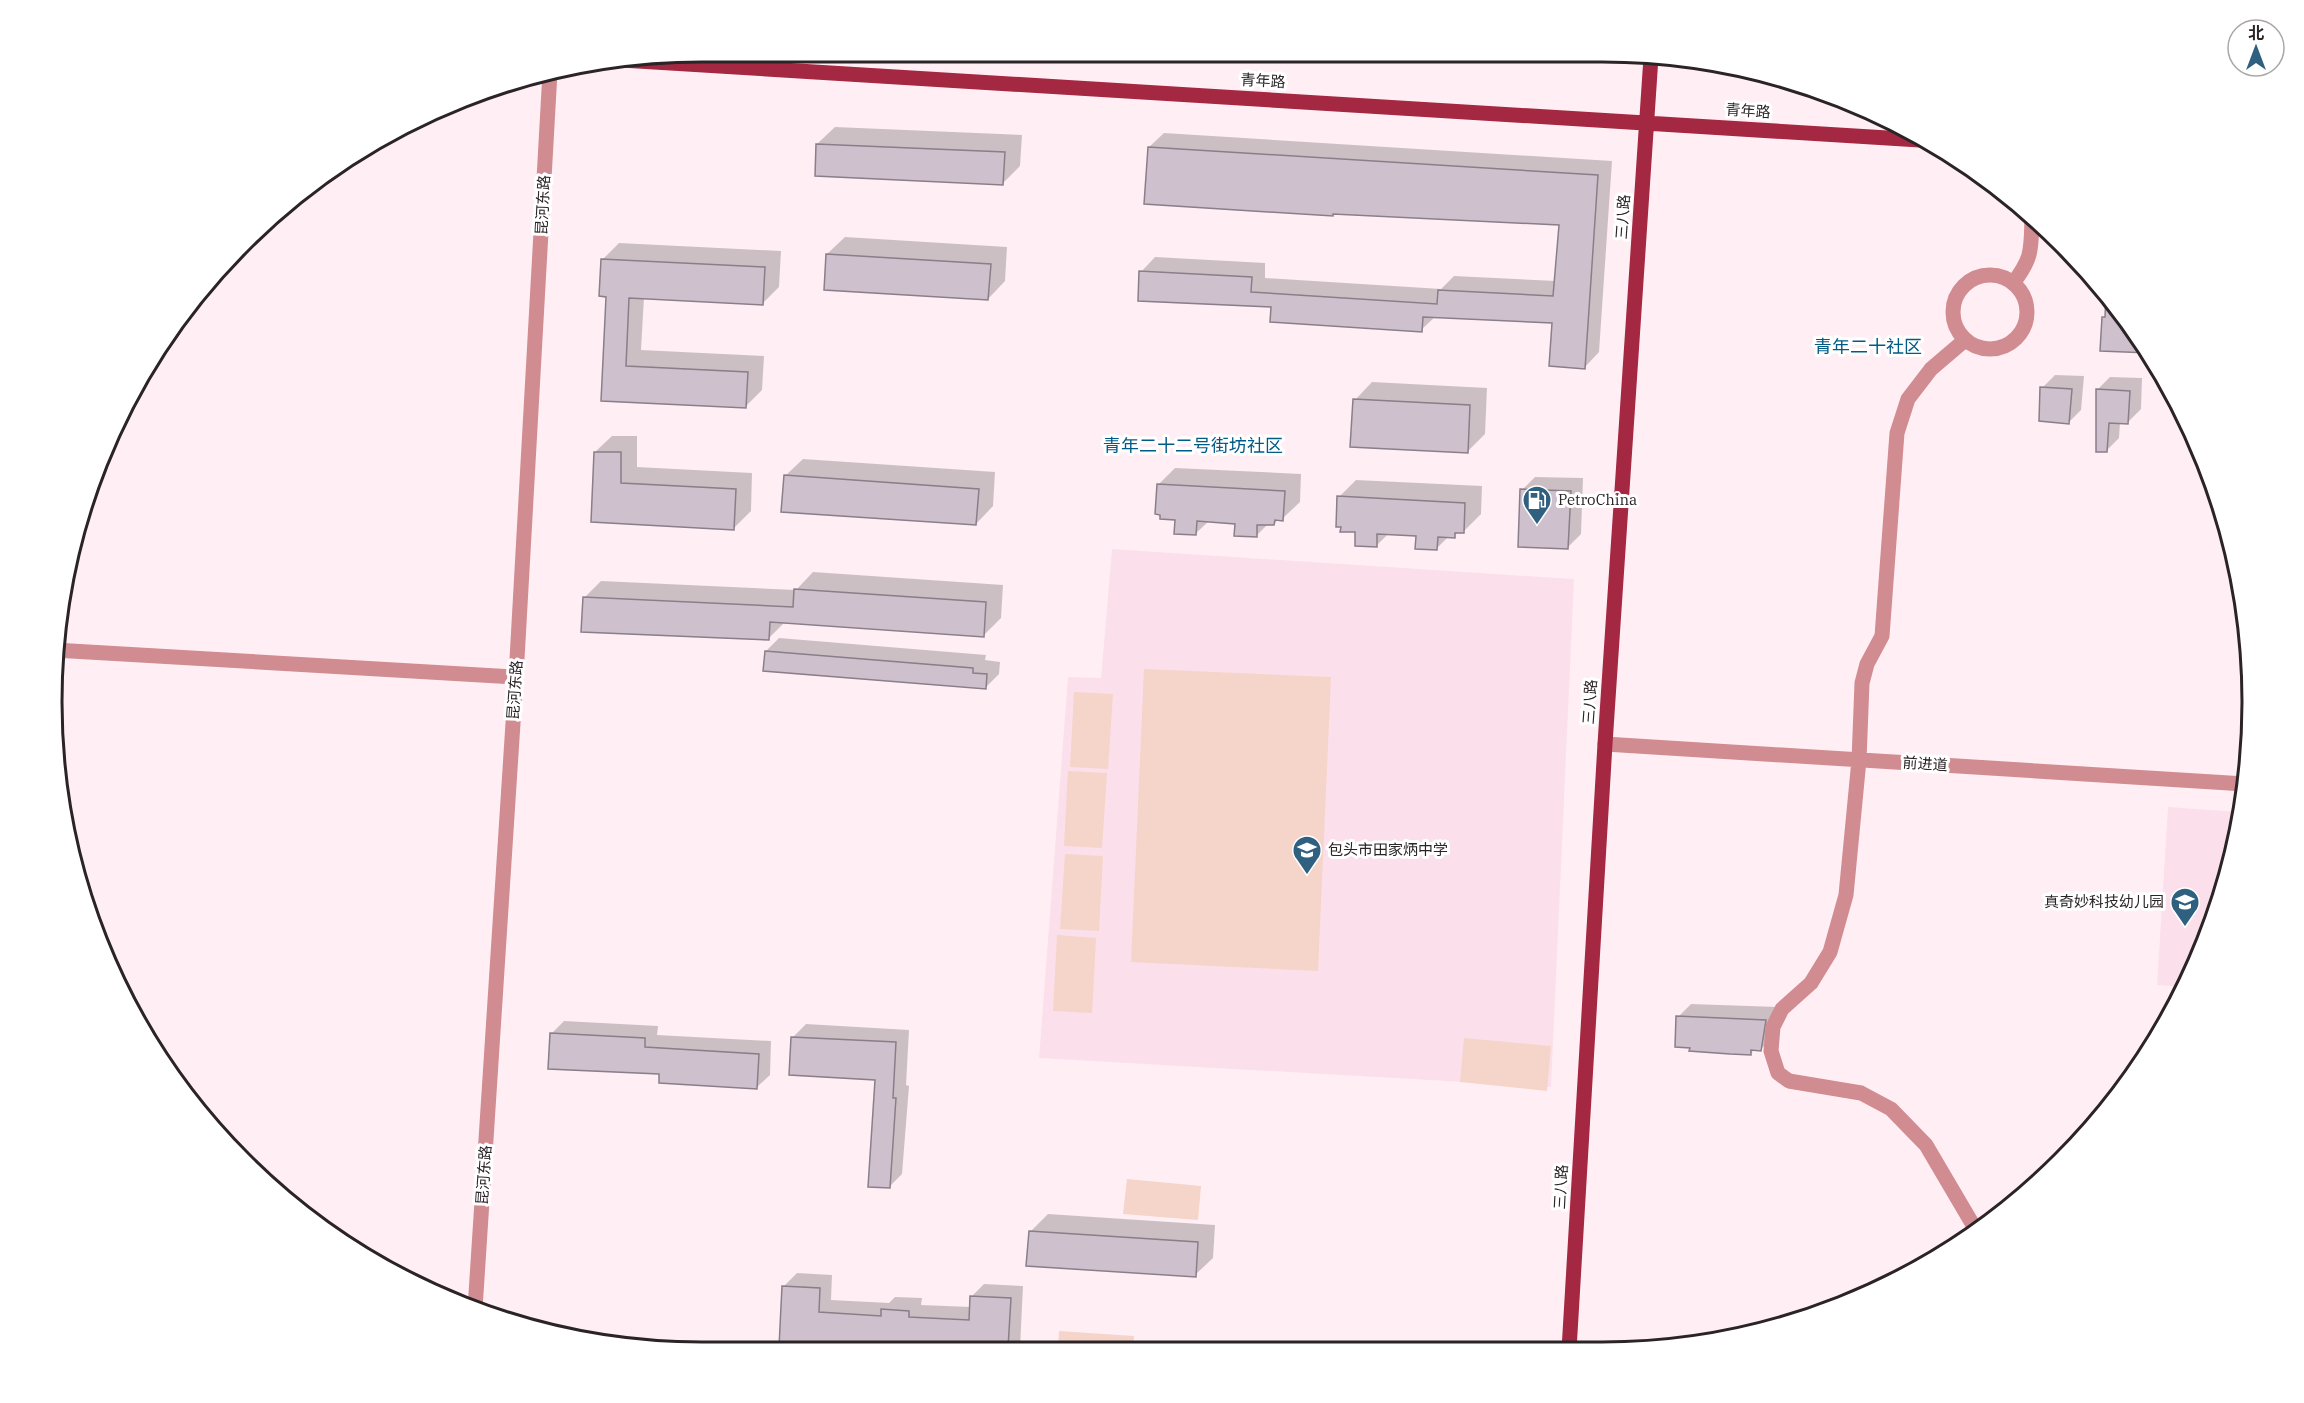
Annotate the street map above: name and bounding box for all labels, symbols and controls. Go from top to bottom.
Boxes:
north arrow [2226,18,2286,78]
text: 北 [2248,23,2264,43]
street label: 青年路 [1240,70,1286,91]
street label: 青年路 [1725,99,1771,122]
street label: 昆河东路 [531,175,554,235]
street label: 三八路 [1611,194,1634,240]
district label: 青年二十社区 [1814,335,1922,358]
district label: 青年二十二号街坊社区 [1103,434,1283,457]
fuel station icon: PetroChina [1521,484,1553,526]
place label: PetroChina [1558,490,1637,509]
street label: 昆河东路 [503,659,526,721]
street label: 三八路 [1578,679,1601,725]
street label: 前进道 [1902,752,1948,775]
school or university icon: 包头市田家炳中学 [1291,834,1323,876]
place label: 包头市田家炳中学 [1328,840,1448,859]
school or university icon: 真奇妙科技幼儿园 [2169,886,2201,928]
place label: 真奇妙科技幼儿园 [2044,892,2164,911]
street label: 昆河东路 [472,1144,495,1206]
street label: 三八路 [1550,1164,1571,1210]

